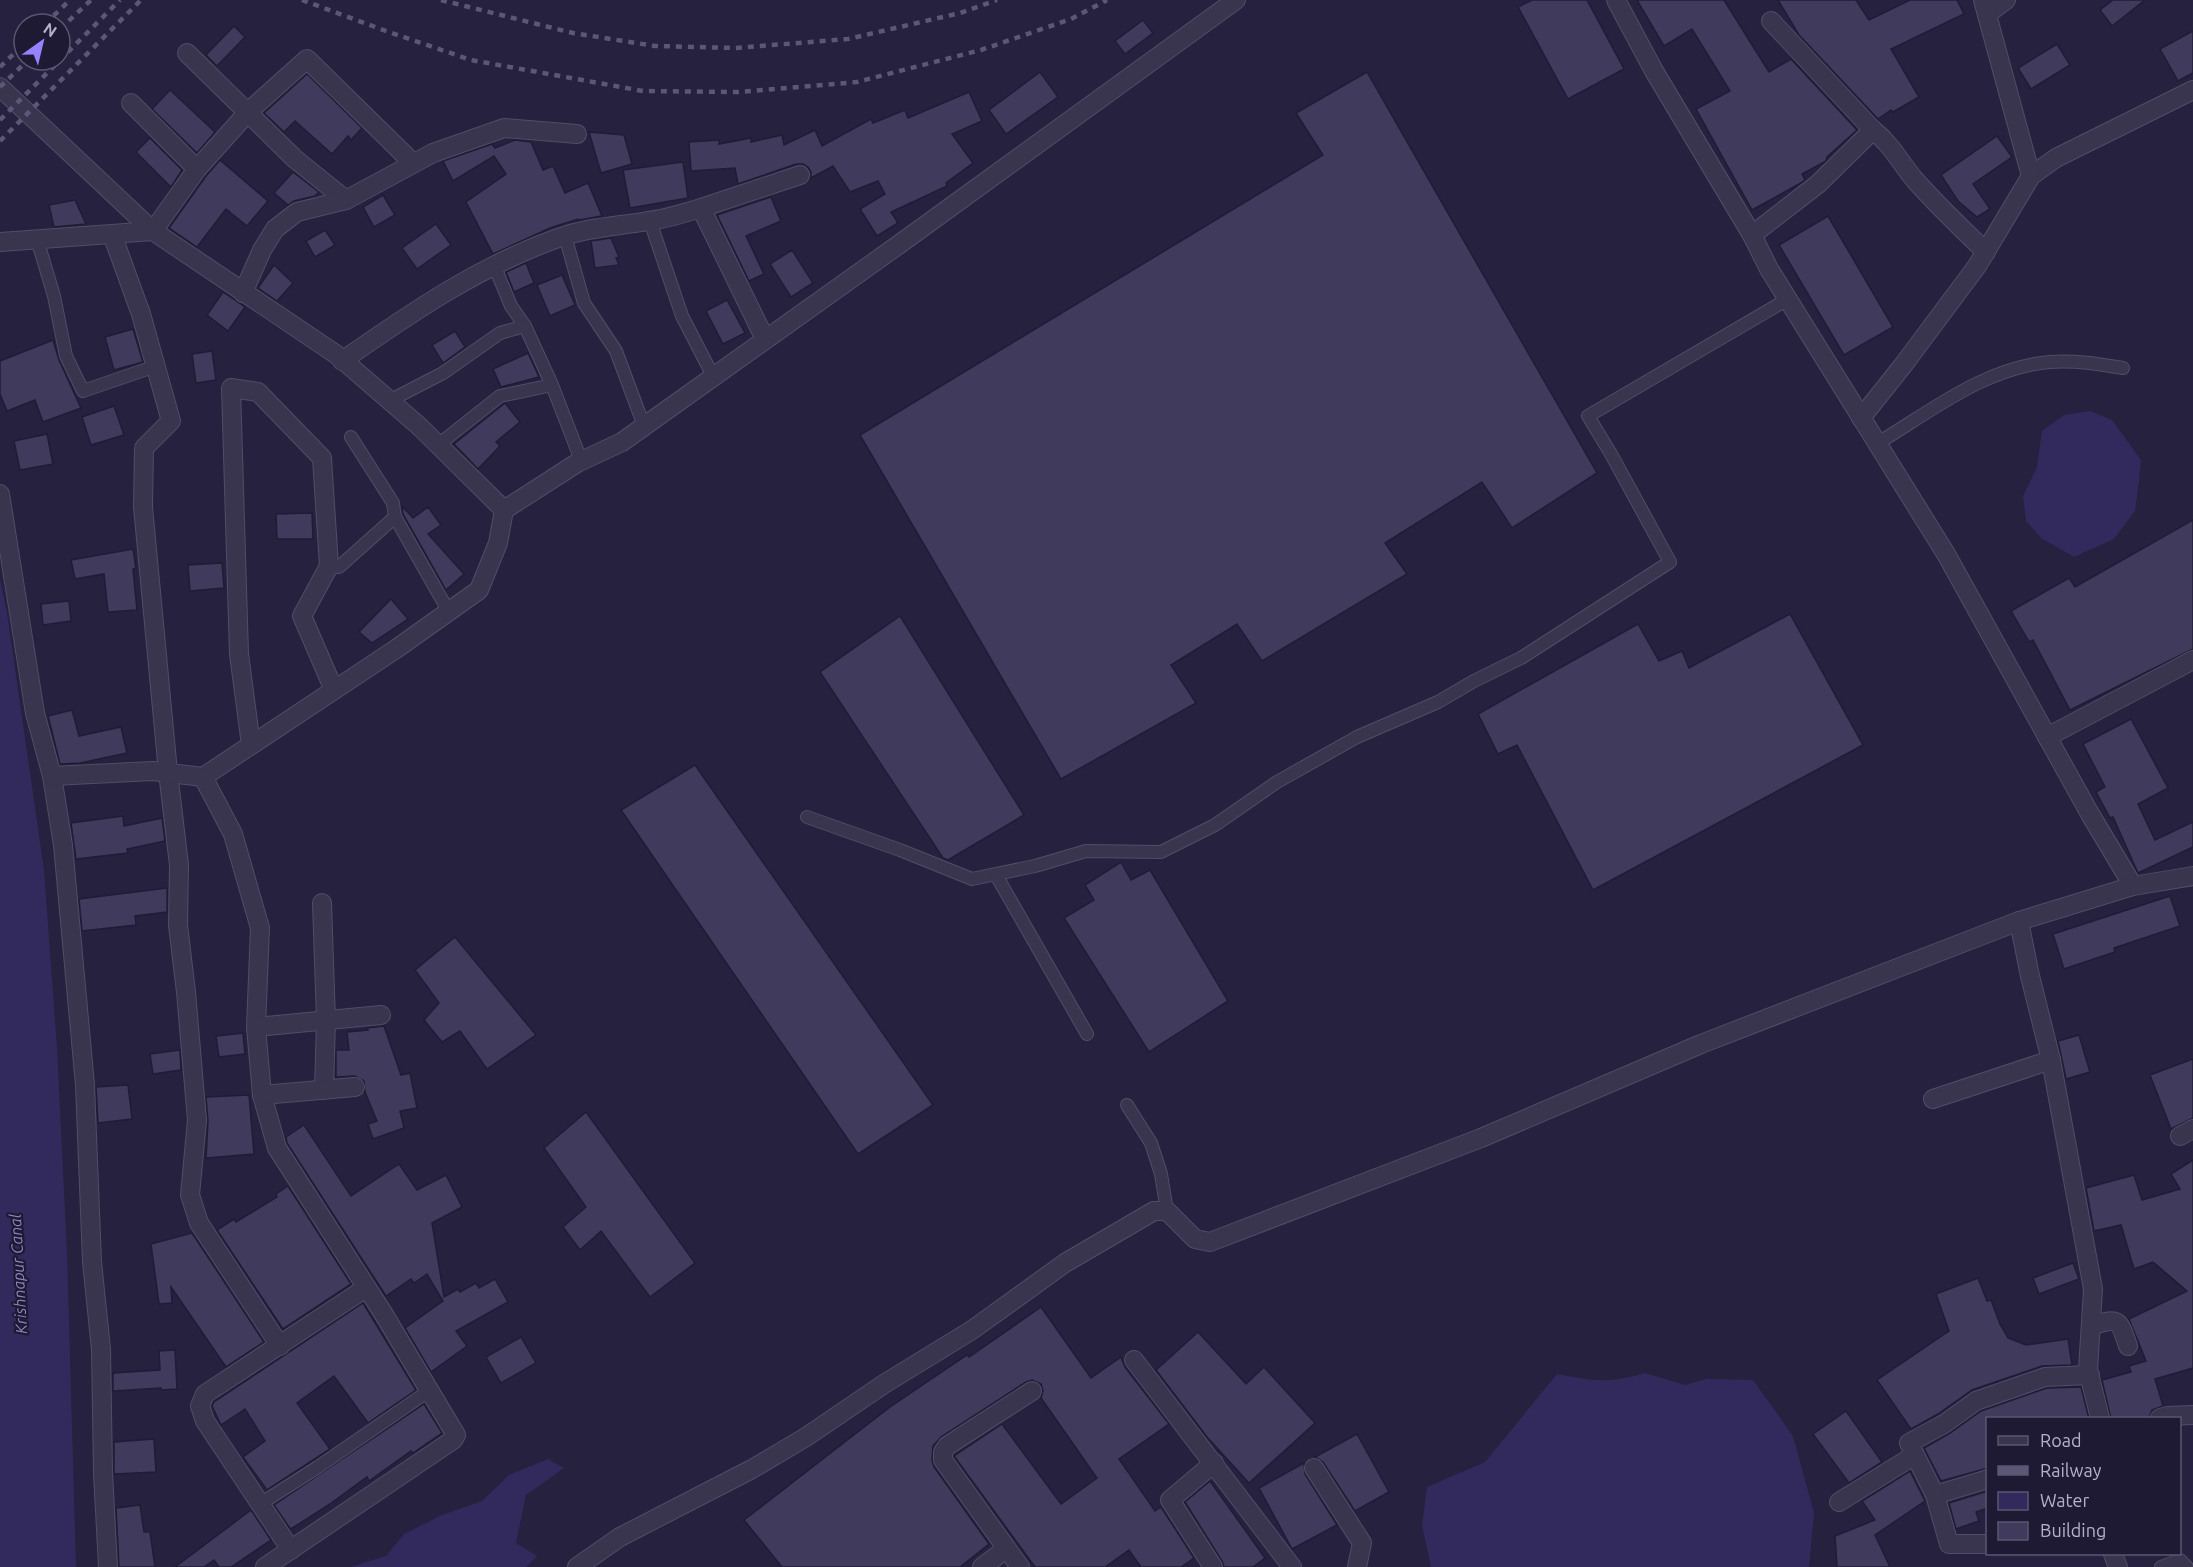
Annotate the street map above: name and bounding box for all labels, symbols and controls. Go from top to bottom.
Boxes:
north arrow [12,12,72,72]
text: N [40,19,60,40]
water label: Krishnapur Canal [6,1213,30,1335]
legend [1986,1417,2181,1555]
text: Road [2040,1430,2082,1450]
text: Railway [2040,1460,2102,1480]
text: Water [2040,1490,2090,1510]
text: Building [2040,1520,2106,1540]

